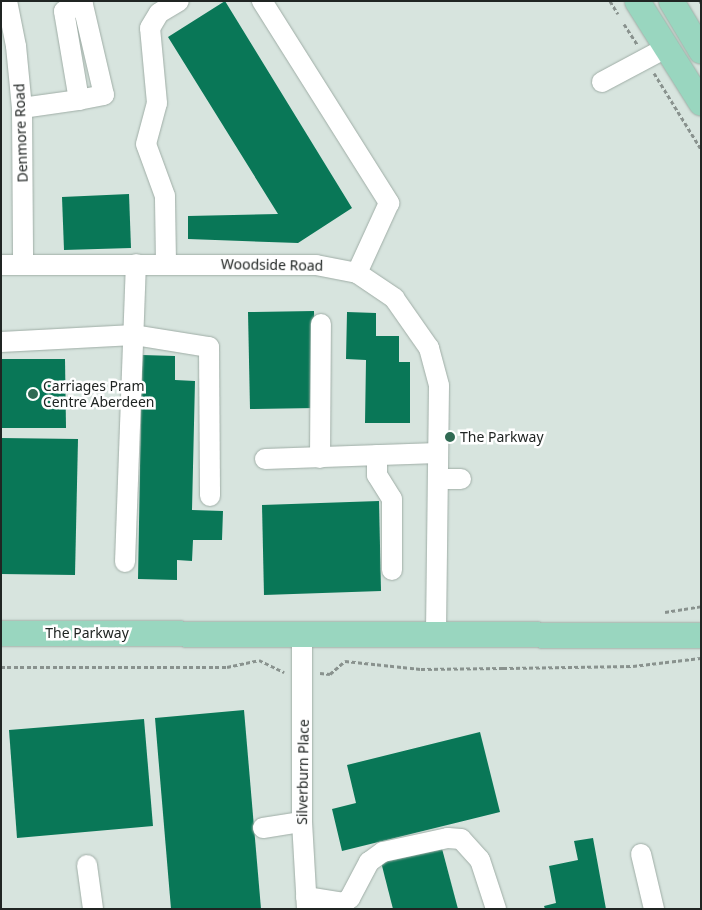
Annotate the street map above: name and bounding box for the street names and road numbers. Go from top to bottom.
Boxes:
street label: Denmore Road [11,83,31,183]
street label: Woodside Road [221,256,323,274]
street label: The Parkway [45,625,129,641]
street label: Silverburn Place [294,719,312,825]

